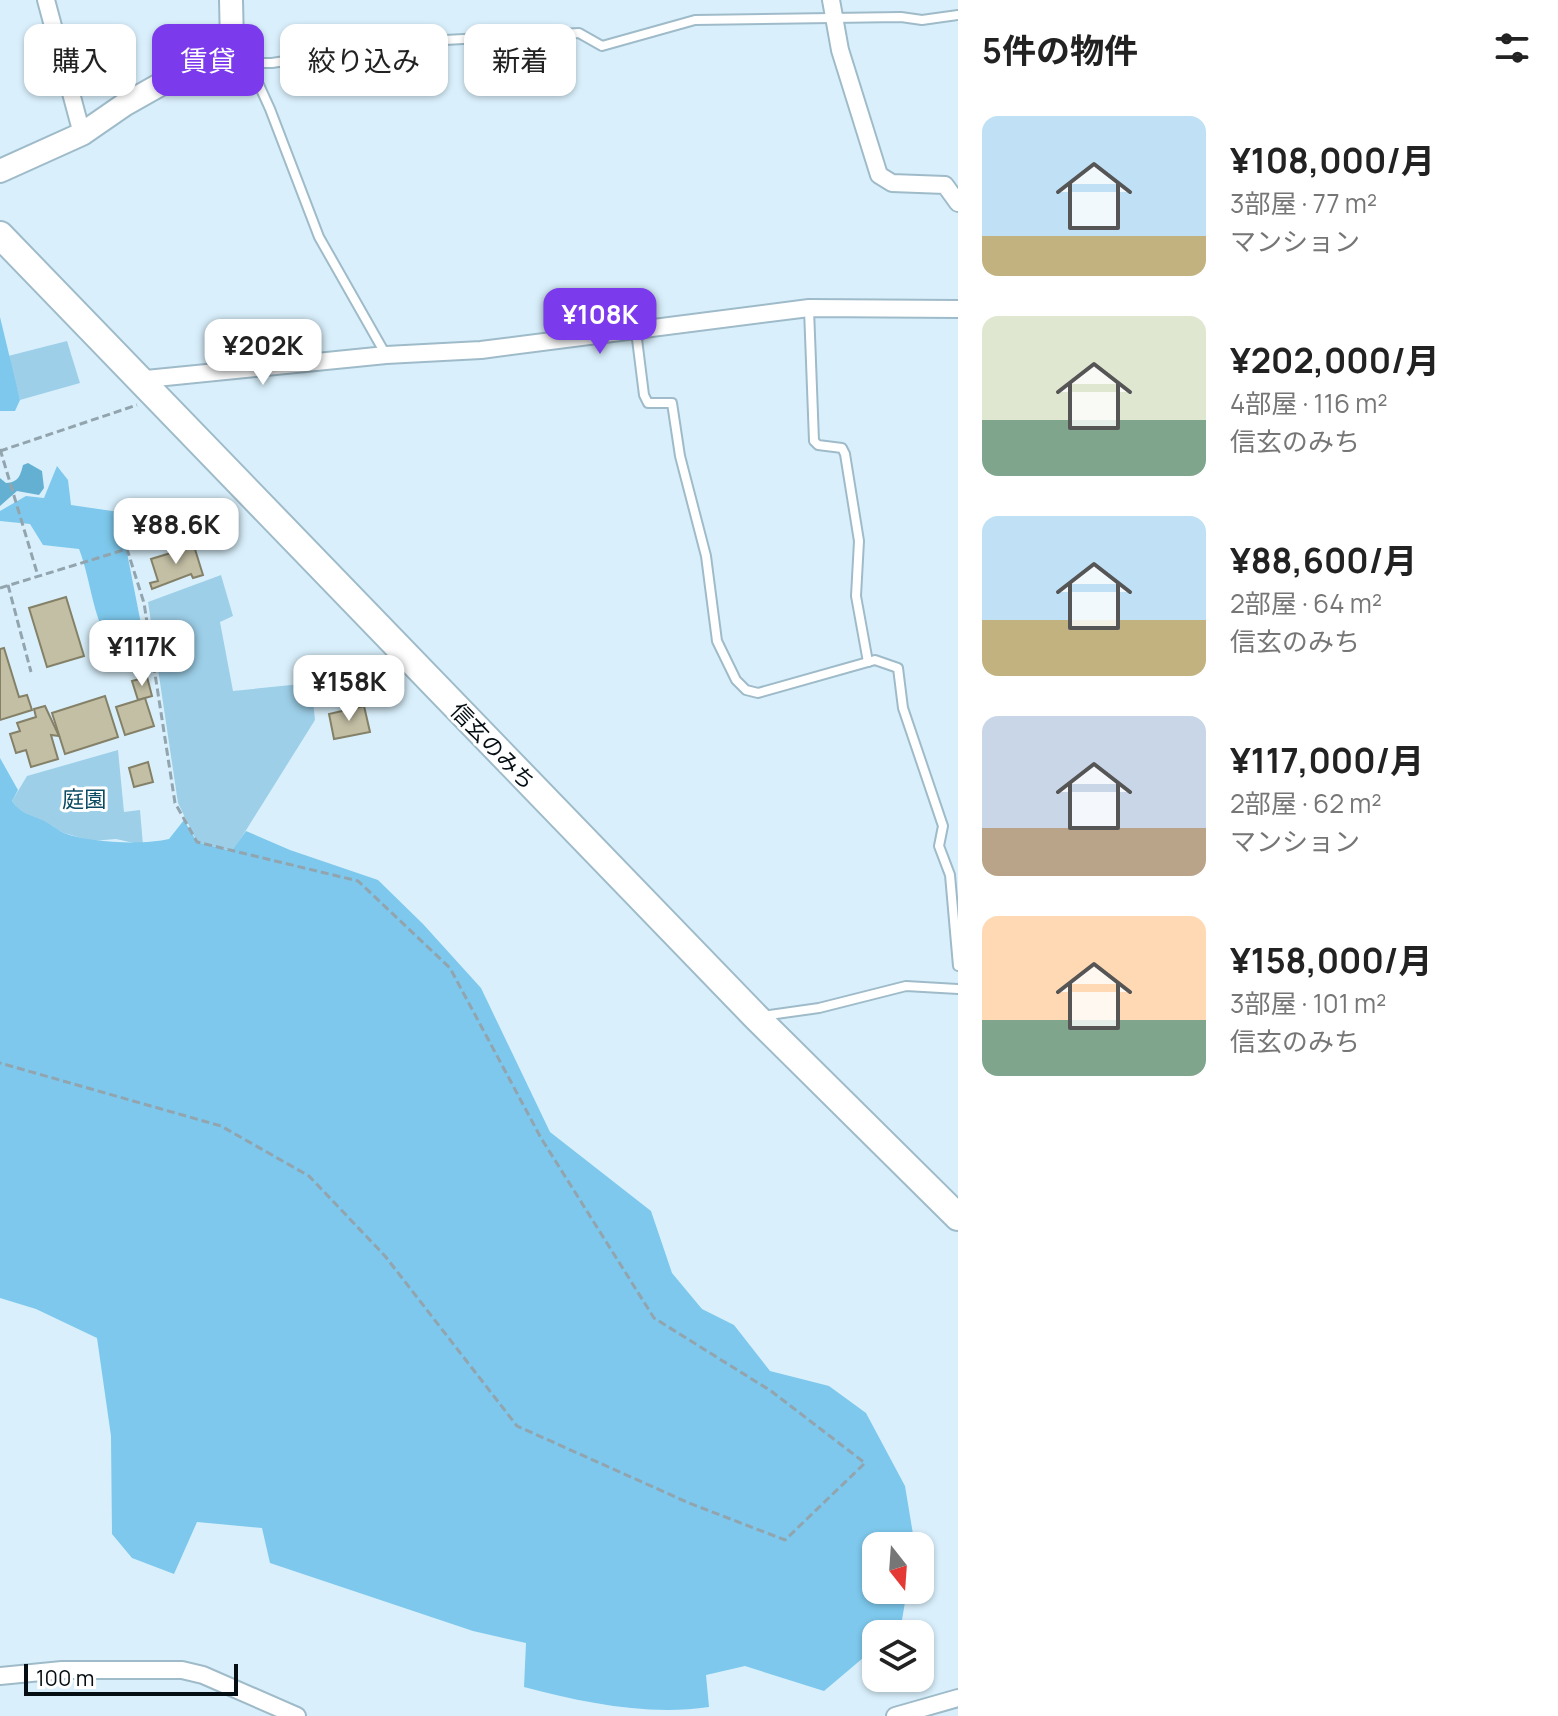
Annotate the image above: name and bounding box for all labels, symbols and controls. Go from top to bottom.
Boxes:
chip: 購入 [24,24,136,96]
chip: 賃貸 [152,24,264,96]
chip: 絞り込み [280,24,448,96]
chip: 新着 [464,24,576,96]
icon: filters [1490,26,1534,70]
text: 5件の物件 [982,27,1138,73]
text: ¥108,000/月 [1230,137,1435,183]
icon: home [1046,148,1142,244]
text: 3部屋 · 77 m² [1230,185,1377,221]
text: マンション [1230,223,1360,259]
pin: ¥108K [544,288,656,356]
text: ¥108K [561,296,639,332]
pin: ¥202K [207,319,319,387]
text: ¥202K [223,327,303,363]
text: ¥202,000/月 [1230,337,1440,383]
icon: home [1046,348,1142,444]
text: 4部屋 · 116 m² [1230,385,1388,421]
text: 信玄のみち [1230,423,1360,459]
pin: ¥88.6K [111,498,241,566]
text: ¥88.6K [132,506,220,542]
text: ¥88,600/月 [1230,537,1417,583]
icon: home [1046,548,1142,644]
text: 2部屋 · 64 m² [1230,585,1382,621]
pin: ¥117K [86,620,198,688]
text: 信玄のみち [1230,623,1360,659]
text: ¥117K [107,628,177,664]
pin: ¥158K [293,655,405,723]
text: ¥158K [311,663,387,699]
street label: 信玄のみち [444,696,542,796]
text: ¥117,000/月 [1230,737,1424,783]
icon: home [1046,748,1142,844]
park label: 庭園 [62,784,106,814]
text: 2部屋 · 62 m² [1230,785,1382,821]
text: マンション [1230,823,1360,859]
text: ¥158,000/月 [1230,937,1433,983]
icon: home [1046,948,1142,1044]
text: 3部屋 · 101 m² [1230,985,1386,1021]
text: 信玄のみち [1230,1023,1360,1059]
north arrow [862,1532,934,1604]
map controls [862,1532,934,1692]
button: layers [862,1620,934,1692]
scale bar [24,1660,238,1696]
text: 100 m [36,1663,94,1693]

